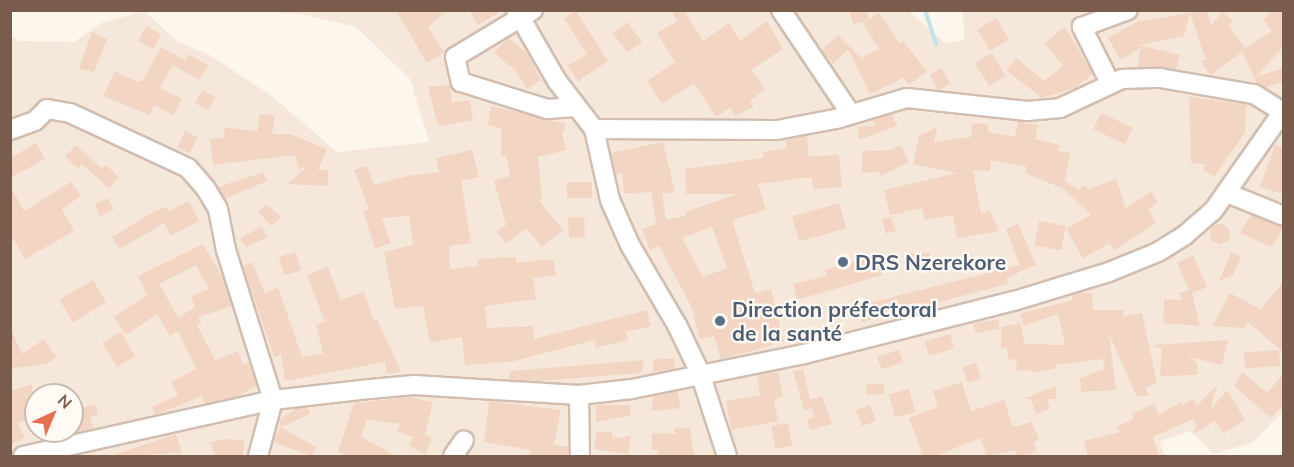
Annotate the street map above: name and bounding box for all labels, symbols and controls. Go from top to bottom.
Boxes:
place label: DRS Nzerekore [855,249,1006,275]
marker: DRS Nzerekore [836,255,850,269]
place label: Direction préfectoral de la santé [732,296,937,346]
marker: Direction préfectoral de la santé [713,314,727,328]
north arrow [24,383,84,443]
text: N [54,390,76,413]

